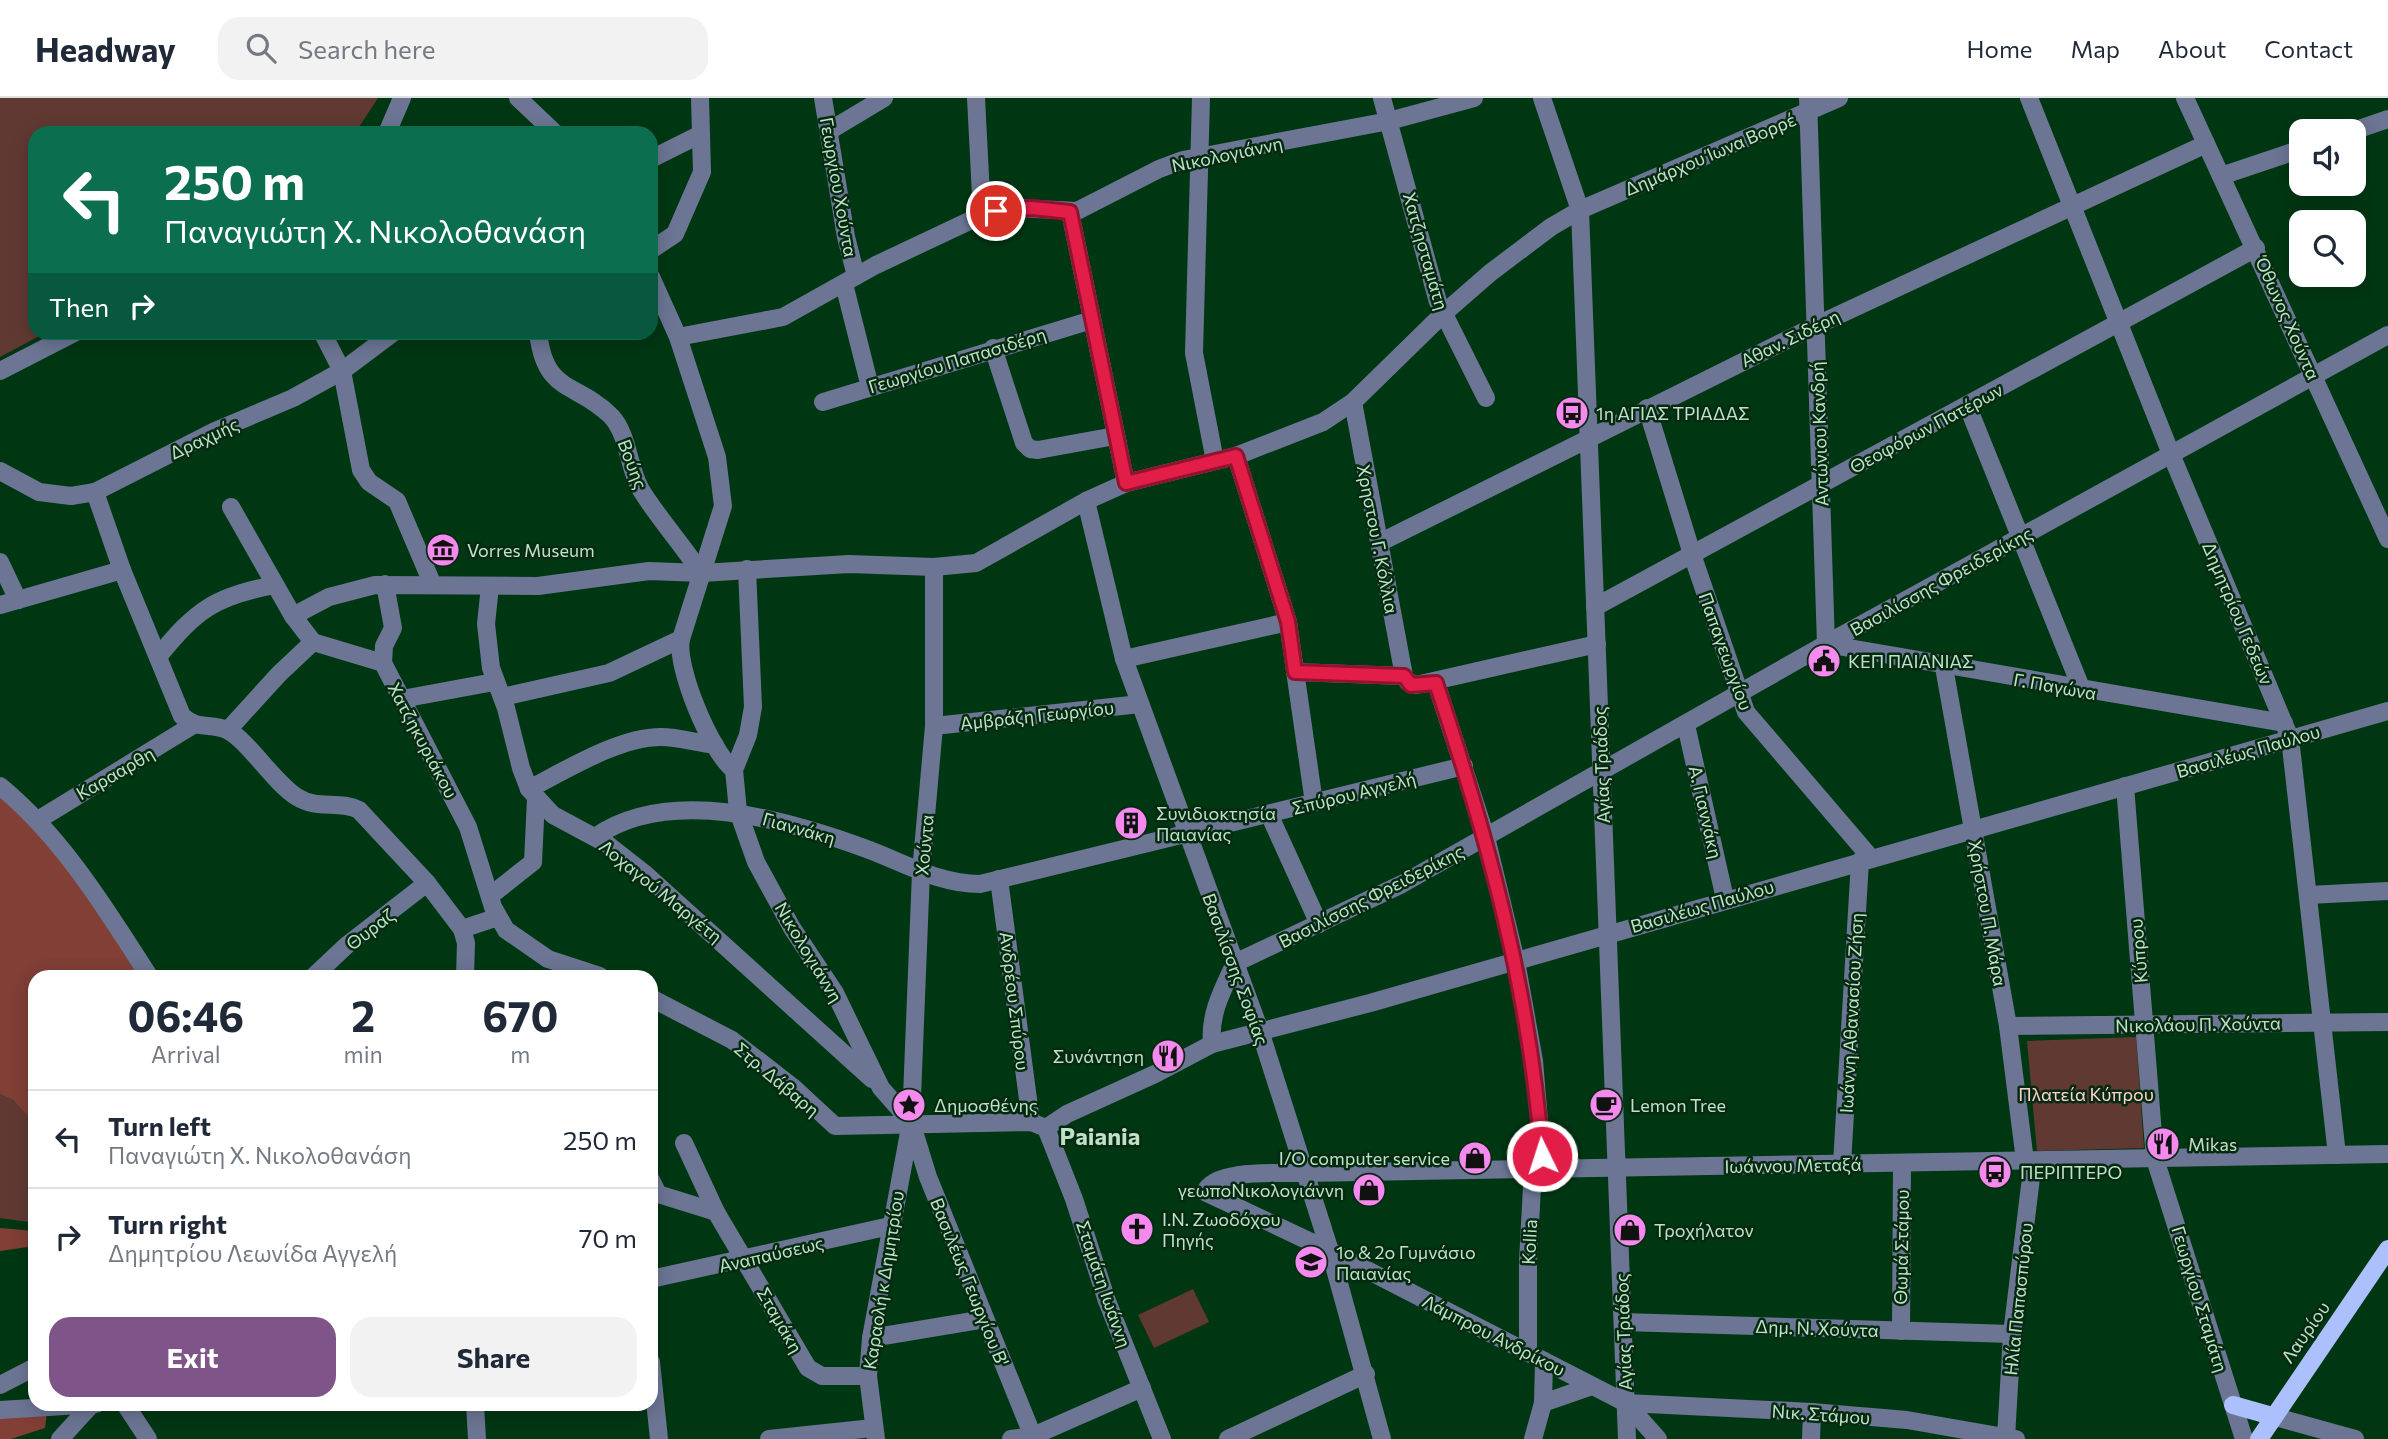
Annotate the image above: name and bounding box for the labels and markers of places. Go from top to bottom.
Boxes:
pin [966,181,1026,241]
bus stop icon: 1η ΑΓΙΑΣ ΤΡΙΑΔΑΣ [1553,394,1591,432]
place label: 1η ΑΓΙΑΣ ΤΡΙΑΔΑΣ [1596,402,1750,424]
museum icon: Vorres Museum [424,531,462,569]
place label: Vorres Museum [467,539,595,561]
public building icon: ΚΕΠ ΠΑΙΑΝΙΑΣ [1805,642,1843,680]
place label: ΚΕΠ ΠΑΙΑΝΙΑΣ [1848,650,1974,672]
place label: Συνιδιοκτησία Παιανίας [1156,802,1276,845]
building icon: Συνιδιοκτησία Παιανίας [1112,804,1150,842]
restaurant icon: Συνάντηση [1149,1037,1187,1075]
place label: Συνάντηση [1053,1045,1144,1067]
place icon: Δημοσθένης [890,1086,928,1124]
cafe icon: Lemon Tree [1587,1086,1625,1124]
place label: Δημοσθένης [934,1094,1038,1116]
place label: Lemon Tree [1630,1094,1726,1116]
restaurant icon: Mikas [2144,1125,2182,1163]
place label: Mikas [2188,1133,2237,1155]
shop icon: I/O computer service [1456,1139,1494,1177]
place label: I/O computer service [1279,1147,1450,1169]
bus stop icon: ΠΕΡΙΠΤΕΡΟ [1976,1153,2014,1191]
place label: ΠΕΡΙΠΤΕΡΟ [2020,1161,2122,1183]
shop icon: γεωποΝικολογιάννη [1350,1171,1388,1209]
place label: γεωποΝικολογιάννη [1178,1179,1344,1201]
place label: Ι.Ν. Ζωοδόχου Πηγής [1162,1208,1281,1251]
church icon: Ι.Ν. Ζωοδόχου Πηγής [1118,1210,1156,1248]
shop icon: Τροχήλατον [1611,1211,1649,1249]
place label: Τροχήλατον [1654,1219,1753,1241]
place label: 1ο & 2ο Γυμνάσιο Παιανίας [1336,1241,1476,1284]
school or university icon: 1ο & 2ο Γυμνάσιο Παιανίας [1292,1243,1330,1281]

